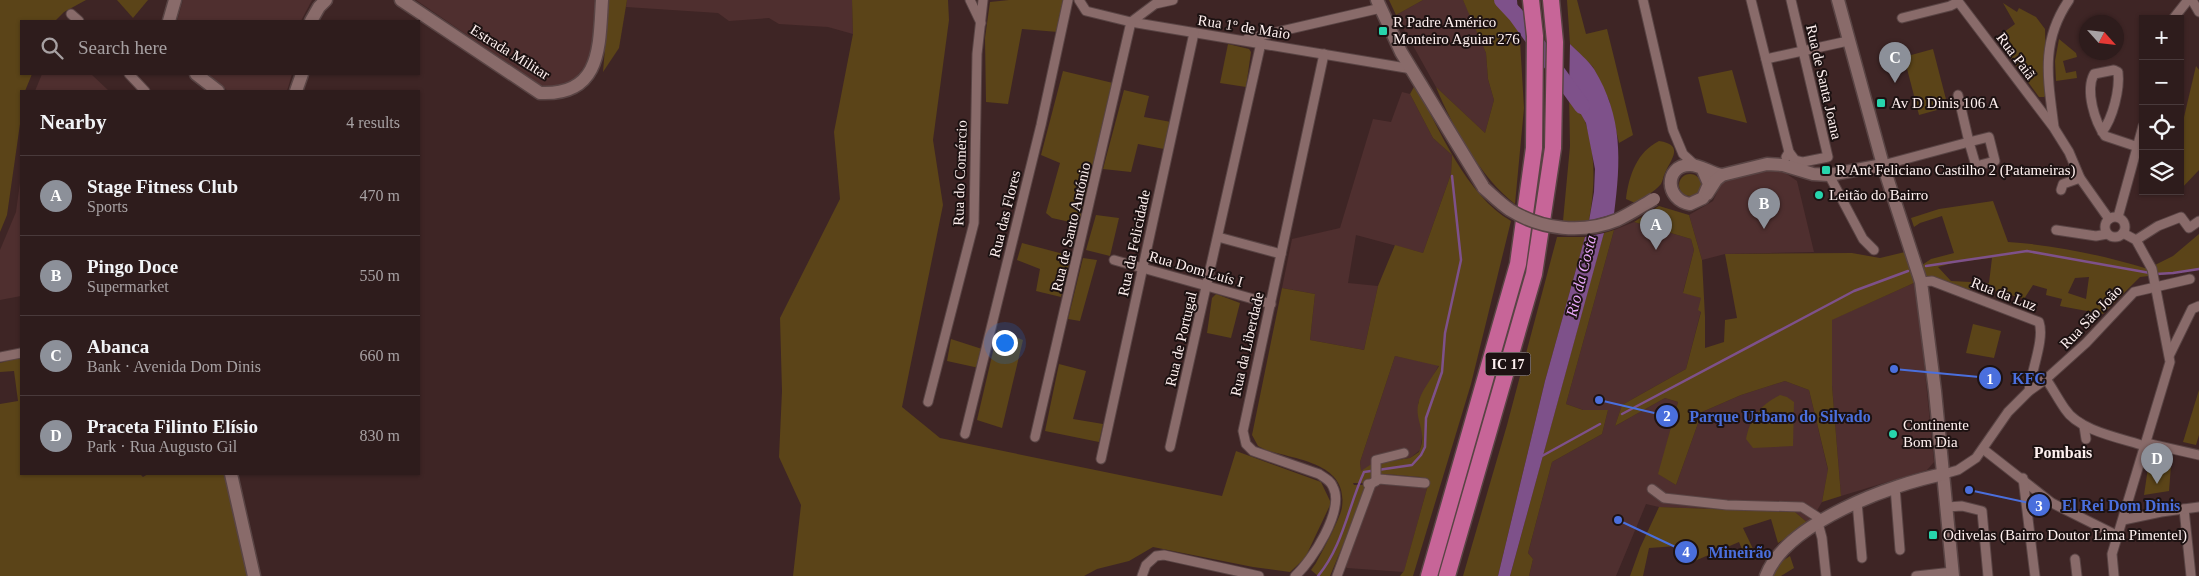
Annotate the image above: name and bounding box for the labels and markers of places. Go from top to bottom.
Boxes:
place label: R Padre Américo Monteiro Aguiar 276 [1393,14,1520,47]
marker: R Padre Américo Monteiro Aguiar 276 [1377,25,1389,37]
pin: C [1879,42,1911,83]
place label: Av D Dinis 106 A [1891,95,1999,111]
marker: Av D Dinis 106 A [1875,97,1887,109]
place label: R Ant Feliciano Castilho 2 (Patameiras) [1836,162,2076,179]
marker: R Ant Feliciano Castilho 2 (Patameiras) [1820,164,1832,176]
place label: Leitão do Bairro [1829,187,1928,203]
pin: B [1748,188,1780,229]
marker: Leitão do Bairro [1813,189,1825,201]
pin: A [1640,209,1672,250]
callout: KFC [1978,363,2056,394]
callout: Parque Urbano do Silvado [1655,400,1881,431]
place label: Continente Bom Dia [1903,417,1969,450]
marker: Continente Bom Dia [1887,428,1899,440]
pin: D [2141,443,2173,484]
callout: El Rei Dom Dinis [2027,490,2191,521]
place label: Odivelas (Bairro Doutor Lima Pimentel) [1943,527,2187,544]
marker: Odivelas (Bairro Doutor Lima Pimentel) [1927,529,1939,541]
callout: Mineirão [1673,537,1781,568]

